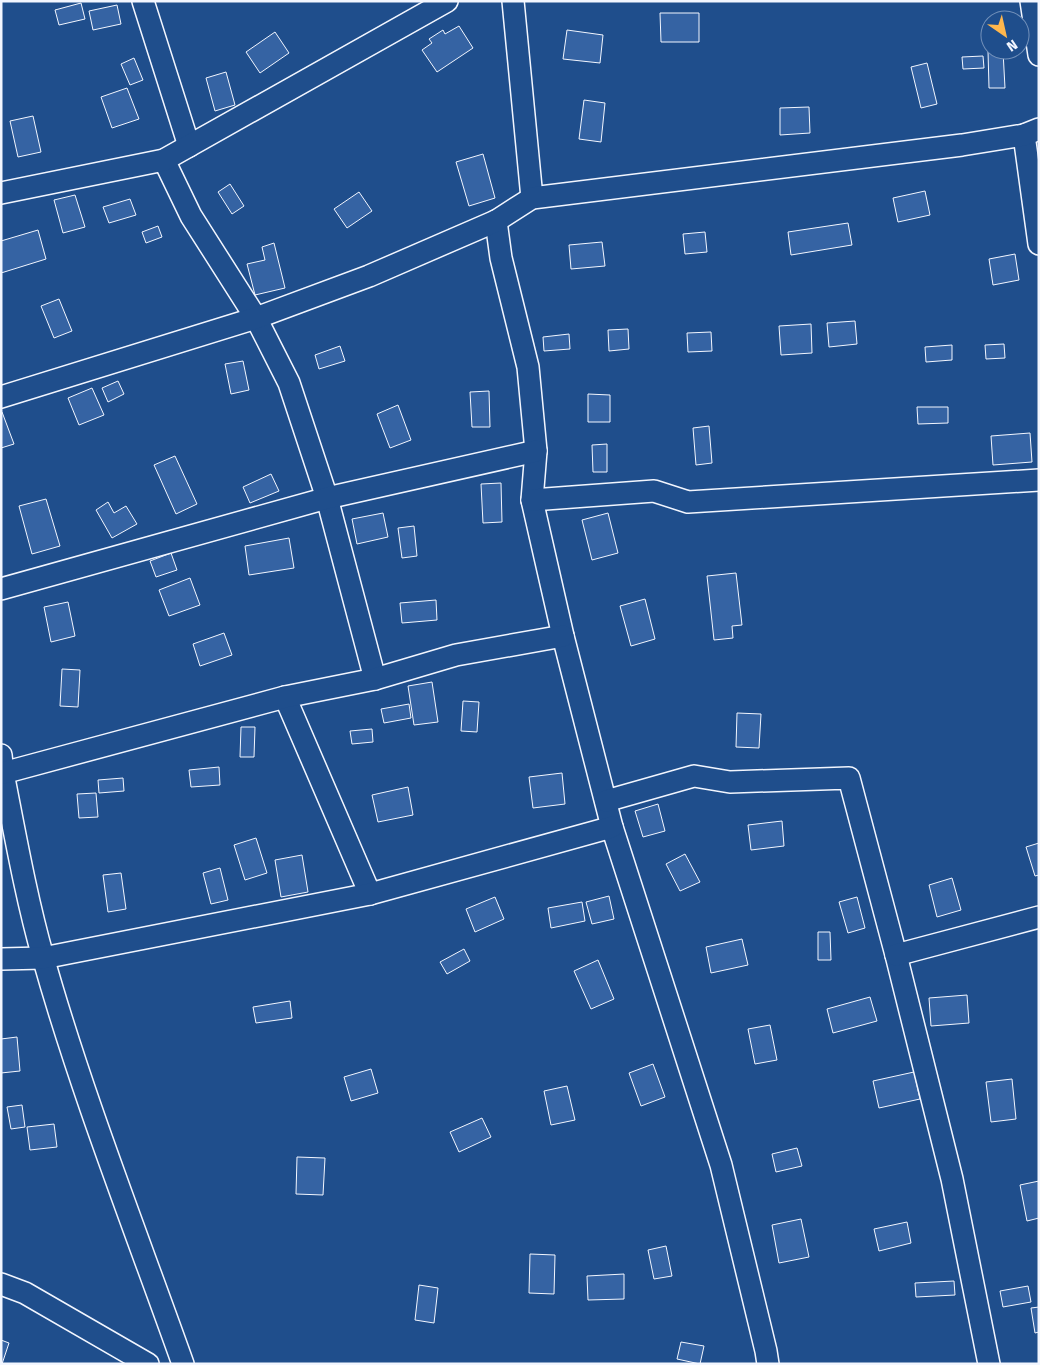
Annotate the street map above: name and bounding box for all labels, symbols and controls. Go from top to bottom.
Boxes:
north arrow [980,10,1030,60]
text: N [1003,36,1021,55]

